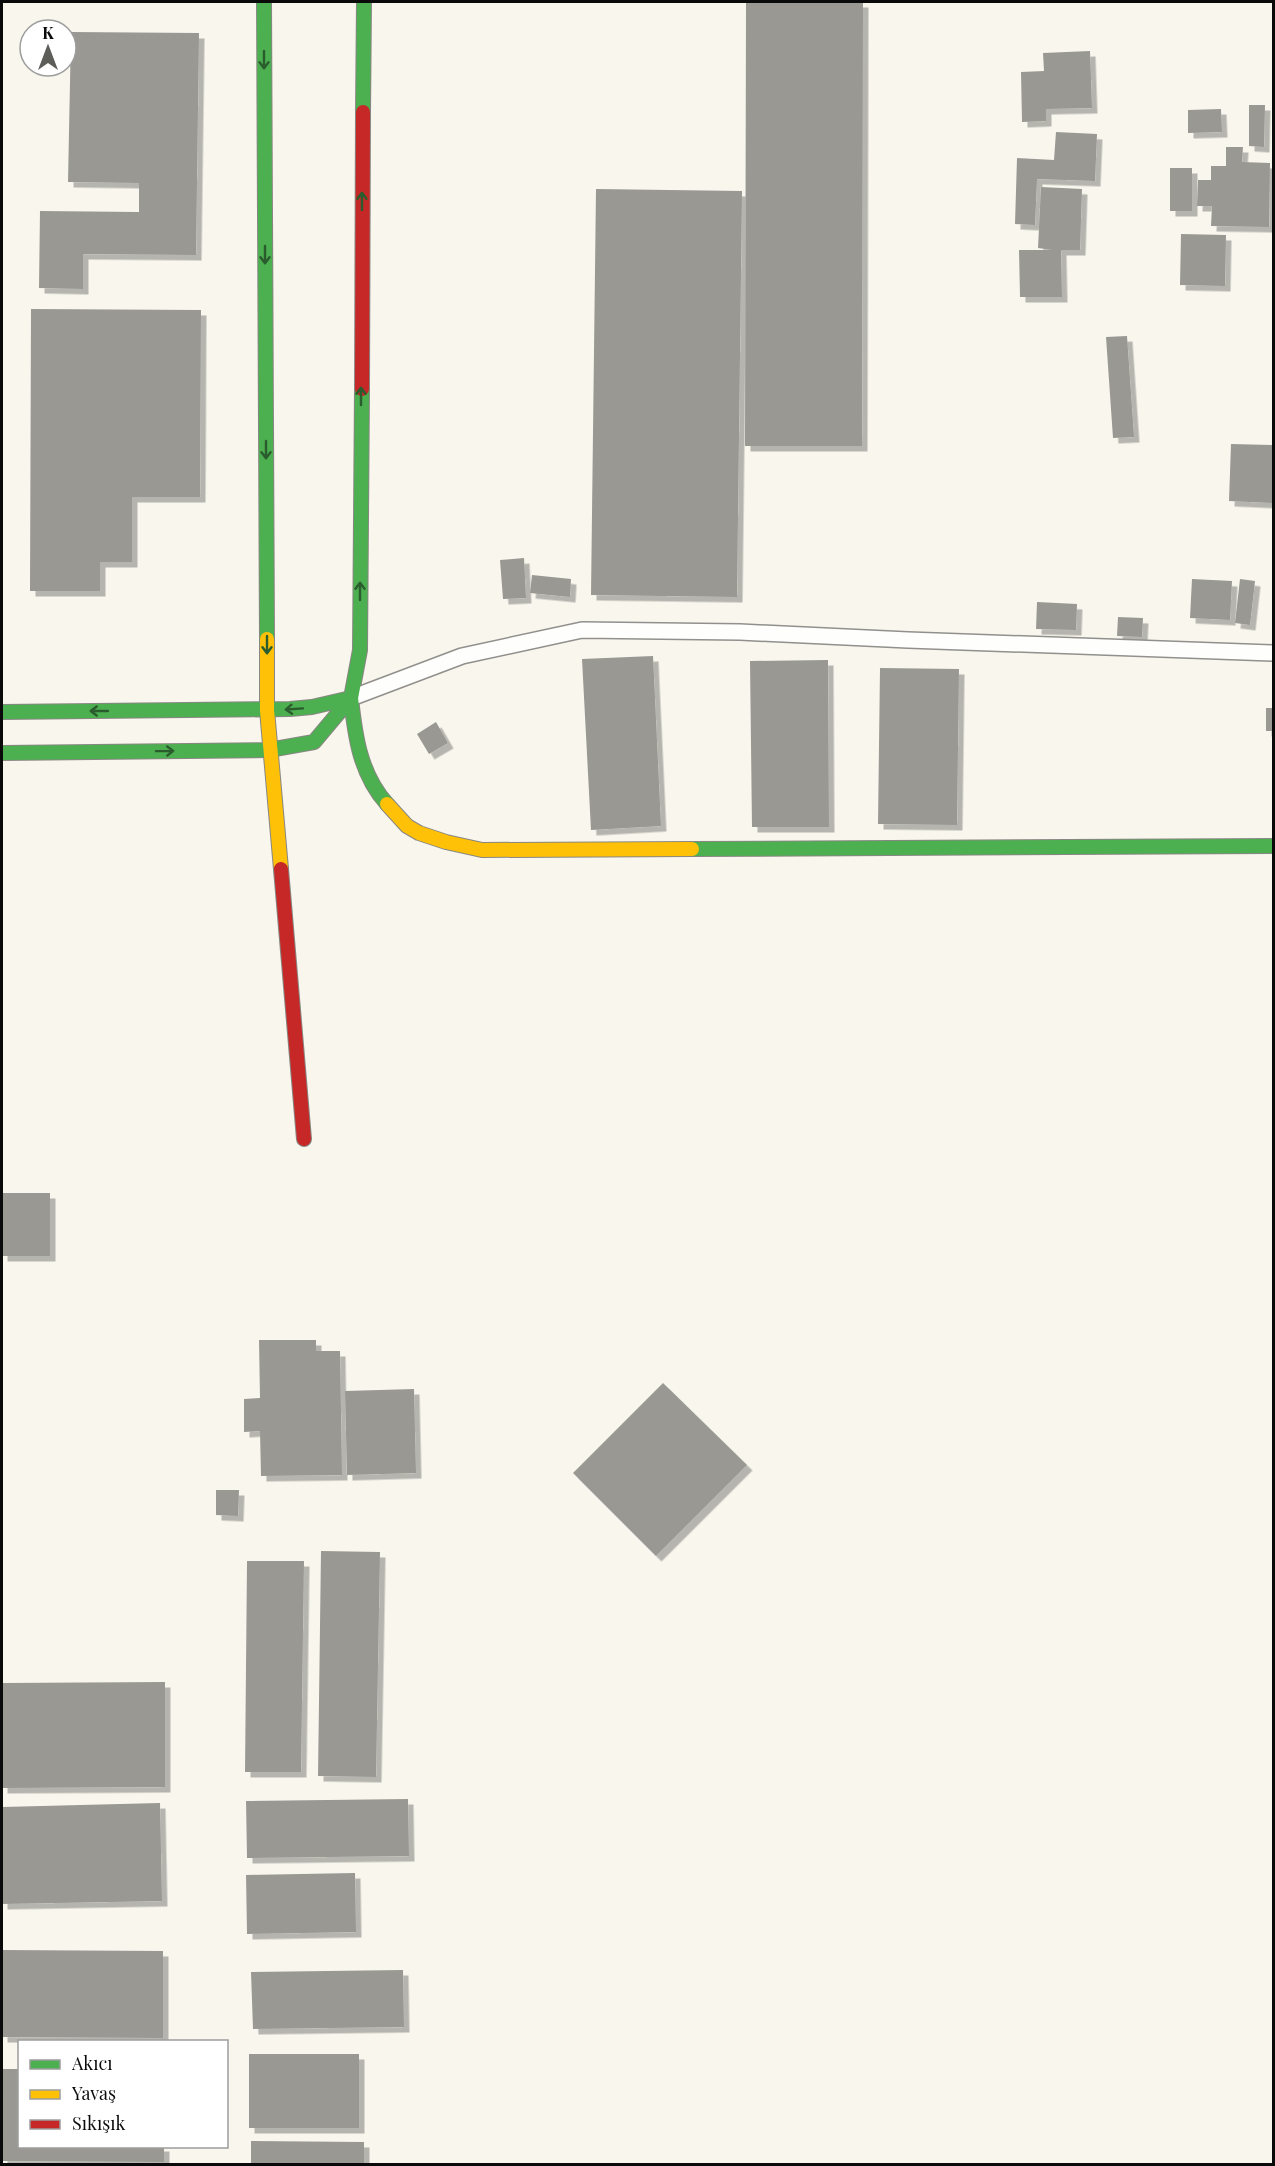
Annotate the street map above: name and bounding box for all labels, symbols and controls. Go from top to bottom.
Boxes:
north arrow [18,18,78,78]
text: K [42,22,54,43]
one-way arrow [258,49,270,69]
one-way arrow [357,192,368,212]
one-way arrow [259,244,271,264]
one-way arrow [355,387,367,407]
one-way arrow [260,439,272,459]
one-way arrow [354,582,366,602]
one-way arrow [261,634,273,654]
one-way arrow [284,704,304,715]
one-way arrow [89,705,109,717]
one-way arrow [154,745,174,757]
legend [18,2040,228,2148]
text: Akıcı [71,2051,113,2075]
text: Yavaş [71,2081,116,2105]
text: Sıkışık [72,2111,125,2135]

